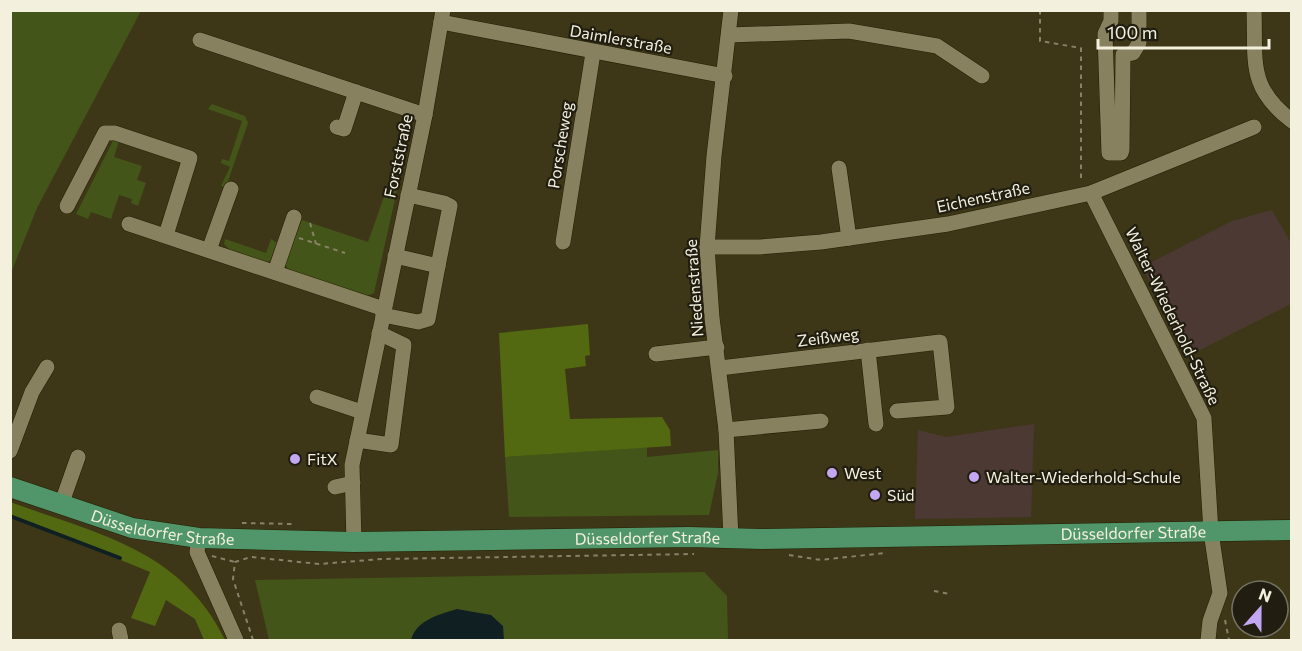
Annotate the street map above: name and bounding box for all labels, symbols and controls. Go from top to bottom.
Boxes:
scale bar [1098,12,1269,50]
street label: Daimlerstraße [569,20,674,57]
text: 100 m [1107,21,1157,43]
street label: Porscheweg [543,100,576,190]
street label: Forststraße [379,112,416,199]
street label: Eichenstraße [935,177,1031,216]
street label: Walter-Wiederhold-Straße [1122,224,1225,408]
street label: Niedenstraße [681,238,706,338]
street label: Zeißweg [796,323,860,350]
place label: FitX [307,449,338,468]
marker: FitX [288,452,302,466]
place label: West [844,463,882,482]
marker: West [825,466,839,480]
place label: Walter-Wiederhold-Schule [986,467,1181,486]
marker: Walter-Wiederhold-Schule [967,470,981,484]
place label: Süd [887,485,915,504]
marker: Süd [868,488,882,502]
street label: Düsseldorfer Straße [89,505,235,548]
street label: Düsseldorfer Straße [1060,521,1206,543]
street label: Düsseldorfer Straße [575,527,720,548]
north arrow [1230,579,1290,639]
text: N [1257,584,1275,606]

